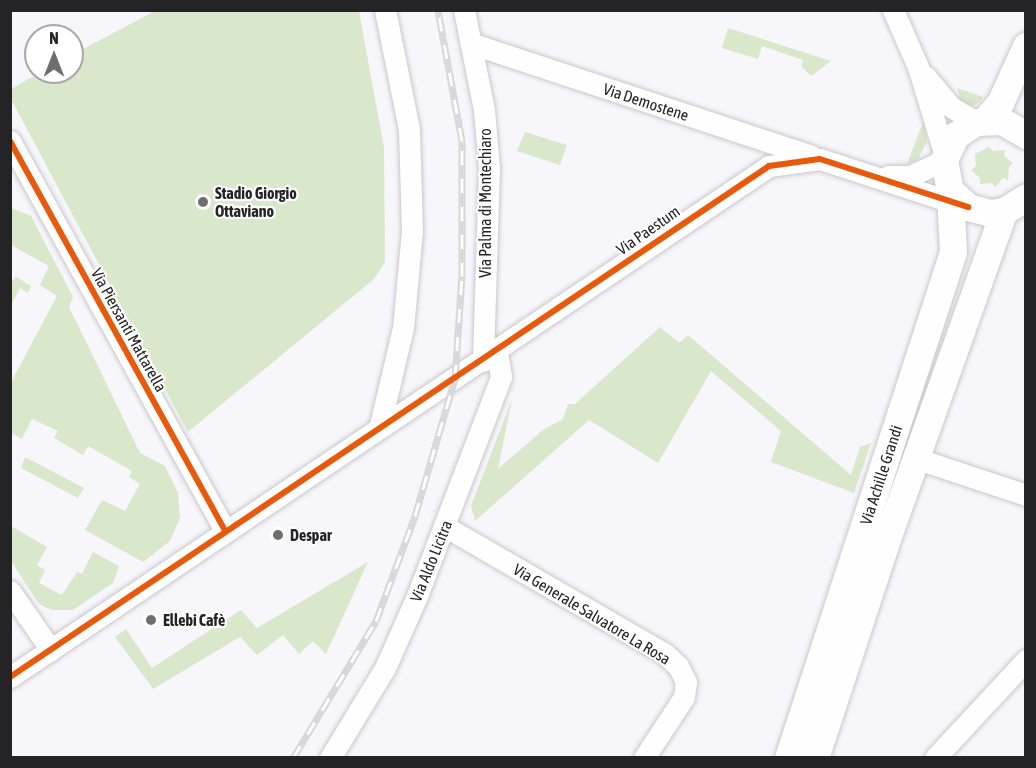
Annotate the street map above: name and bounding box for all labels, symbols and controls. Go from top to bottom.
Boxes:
north arrow [24,24,84,84]
text: N [49,29,59,47]
street label: Via Demostene [601,79,691,125]
street label: Via Palma di Montechiaro [475,128,495,278]
place label: Stadio Giorgio Ottaviano [215,183,297,221]
marker: Stadio Giorgio Ottaviano [196,195,210,209]
street label: Via Paestum [613,201,683,259]
street label: Via Piersanti Mattarella [87,265,171,395]
street label: Via Achille Grandi [856,423,906,527]
street label: Via Aldo Licitra [406,517,456,605]
place label: Despar [290,525,332,545]
marker: Despar [271,528,285,542]
street label: Via Generale Salvatore La Rosa [510,559,674,669]
place label: Ellebi Cafè [163,610,225,630]
marker: Ellebi Cafè [144,613,158,627]

